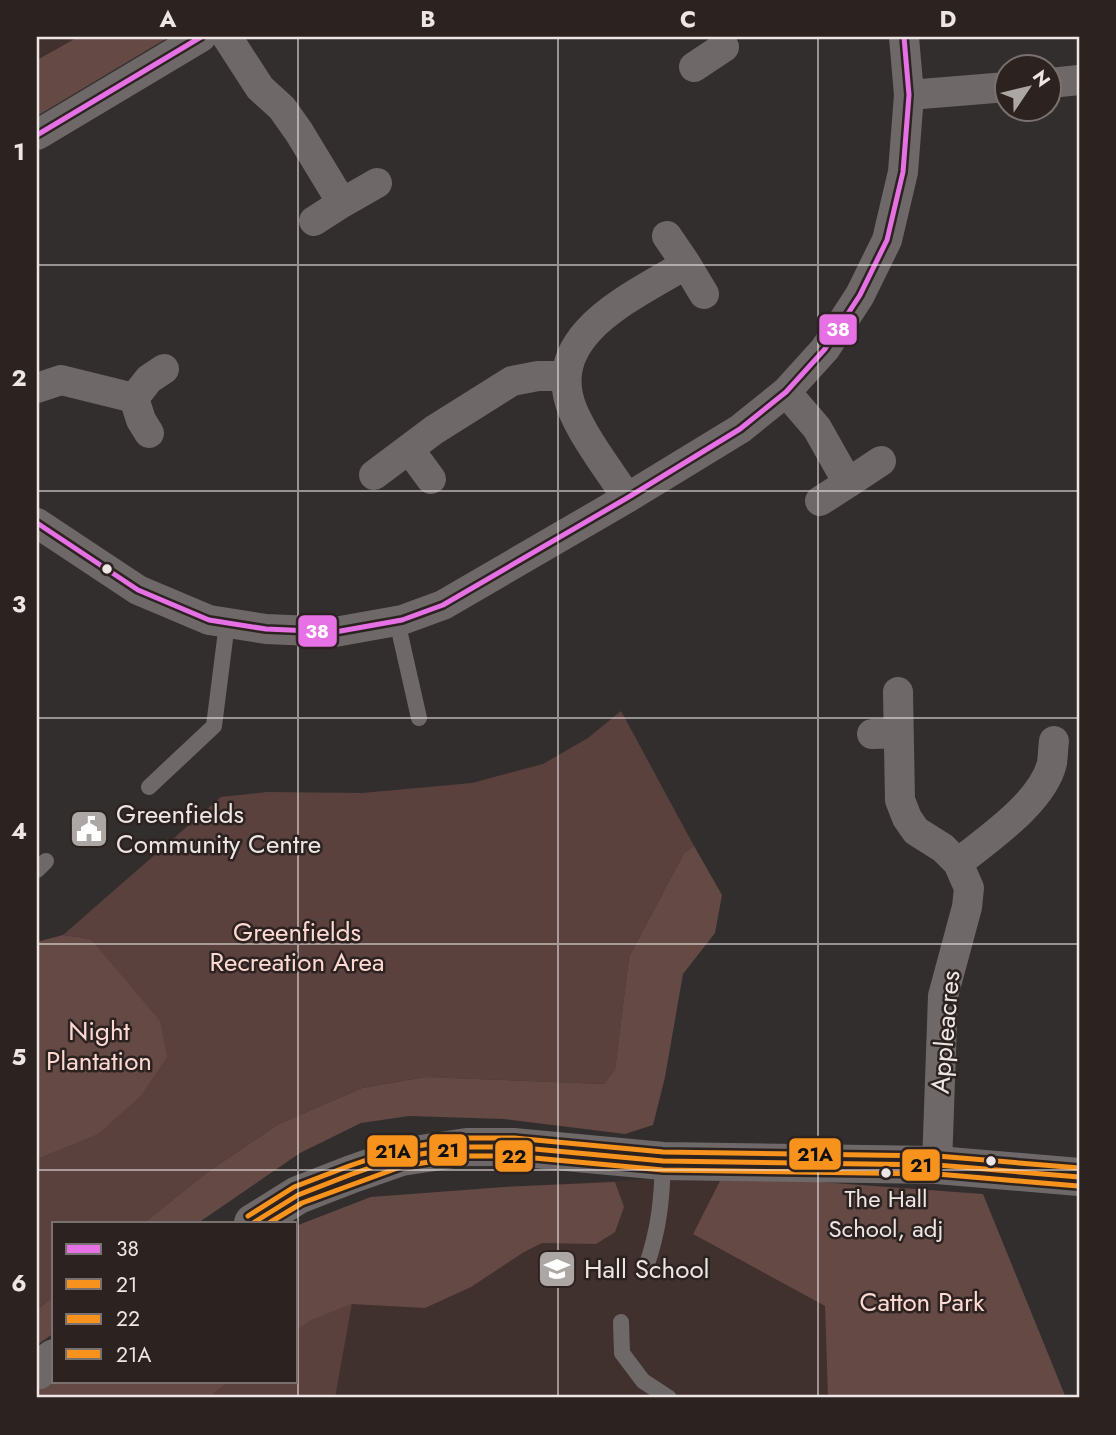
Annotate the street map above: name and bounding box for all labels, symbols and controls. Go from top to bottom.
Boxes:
text: A [159,2,177,36]
text: B [420,2,436,36]
text: C [680,2,696,36]
text: D [940,2,957,36]
north arrow [993,52,1064,122]
text: N [1026,65,1057,92]
text: 1 [13,135,25,169]
line badge: 38 [818,313,858,346]
text: 38 [826,316,850,343]
text: 2 [11,361,27,395]
unlabelled marker [100,562,114,576]
text: 3 [12,587,26,621]
line badge: 38 [297,614,338,648]
text: 38 [305,618,329,645]
place label: Greenfields Community Centre [116,795,321,863]
public building icon: Greenfields Community Centre [68,808,110,850]
text: 4 [11,814,27,848]
park label: Greenfields Recreation Area [209,913,385,981]
street label: Appleacres [921,969,969,1095]
park label: Night Plantation [46,1012,152,1080]
text: 5 [12,1040,26,1074]
line badge: 21 [428,1133,468,1167]
line badge: 21A [366,1134,419,1168]
text: 21 [437,1137,459,1164]
line badge: 21A [788,1137,842,1171]
text: 21A [375,1138,411,1165]
line badge: 22 [494,1139,534,1173]
text: 21A [797,1141,833,1168]
text: 22 [502,1143,526,1170]
line badge: 21 [901,1148,941,1182]
text: 21 [910,1152,932,1179]
unlabelled marker [984,1154,998,1168]
marker: The Hall School, adj [879,1166,893,1180]
place label: The Hall School, adj [829,1181,943,1246]
legend [52,1222,298,1382]
text: 38 [116,1234,139,1264]
school or university icon: Hall School [536,1248,578,1290]
place label: Hall School [584,1250,710,1288]
text: 6 [11,1266,27,1300]
text: 21 [116,1270,137,1300]
park label: Catton Park [860,1283,985,1321]
text: 22 [116,1304,140,1334]
text: 21A [116,1340,151,1370]

